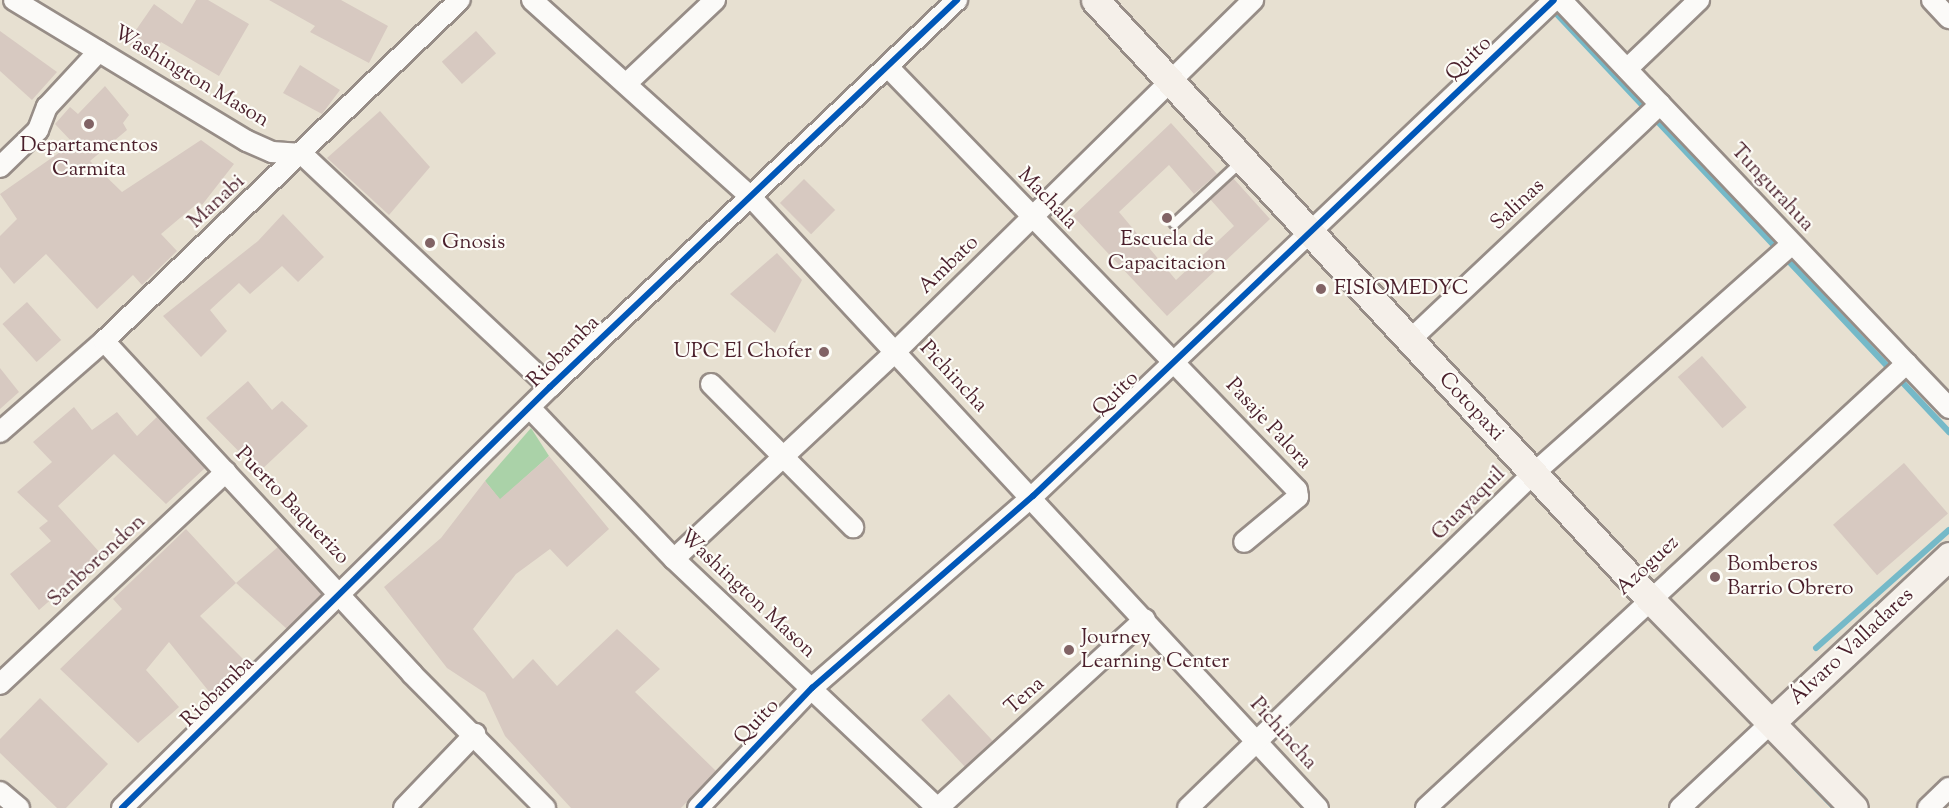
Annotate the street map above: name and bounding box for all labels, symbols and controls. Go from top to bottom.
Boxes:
street label: Washington Mason [108,21,274,133]
street label: Quito [1441,31,1497,87]
marker: Departamentos Carmita [82,117,96,131]
place label: Departamentos Carmita [20,133,158,183]
street label: Tungurahua [1725,139,1819,237]
street label: Machala [1012,163,1082,235]
street label: Manabi [183,169,251,235]
street label: Salinas [1486,174,1550,236]
marker: Escuela de Capacitacion [1160,211,1174,225]
place label: Escuela de Capacitacion [1108,227,1226,277]
place label: Gnosis [442,230,505,256]
street label: Ambato [914,230,984,300]
marker: Gnosis [423,236,437,250]
place label: FISIOMEDYC [1334,276,1469,302]
marker: FISIOMEDYC [1312,280,1330,298]
street label: Riobamba [523,311,605,393]
street label: Pichincha [914,336,992,418]
place label: UPC El Chofer [674,339,812,365]
marker: UPC El Chofer [817,345,831,359]
street label: Quito [1088,366,1144,422]
street label: Cotopaxi [1433,367,1509,447]
street label: Pasaje Palora [1220,373,1316,475]
street label: Puerto Baquerizo [230,442,354,570]
street label: Guayaquil [1427,462,1511,546]
street label: Sanborondon [43,509,151,613]
street label: Washington Mason [674,524,820,664]
street label: Azoguez [1611,531,1685,601]
place label: Bomberos Barrio Obrero [1727,552,1854,602]
marker: Bomberos Barrio Obrero [1708,570,1722,584]
street label: Álvaro Valladares [1785,583,1919,711]
place label: Journey Learning Center [1081,625,1229,675]
marker: Journey Learning Center [1062,643,1076,657]
street label: Riobamba [176,651,260,733]
street label: Tena [1000,672,1050,720]
street label: Pichincha [1244,693,1322,775]
street label: Quito [729,694,785,750]

